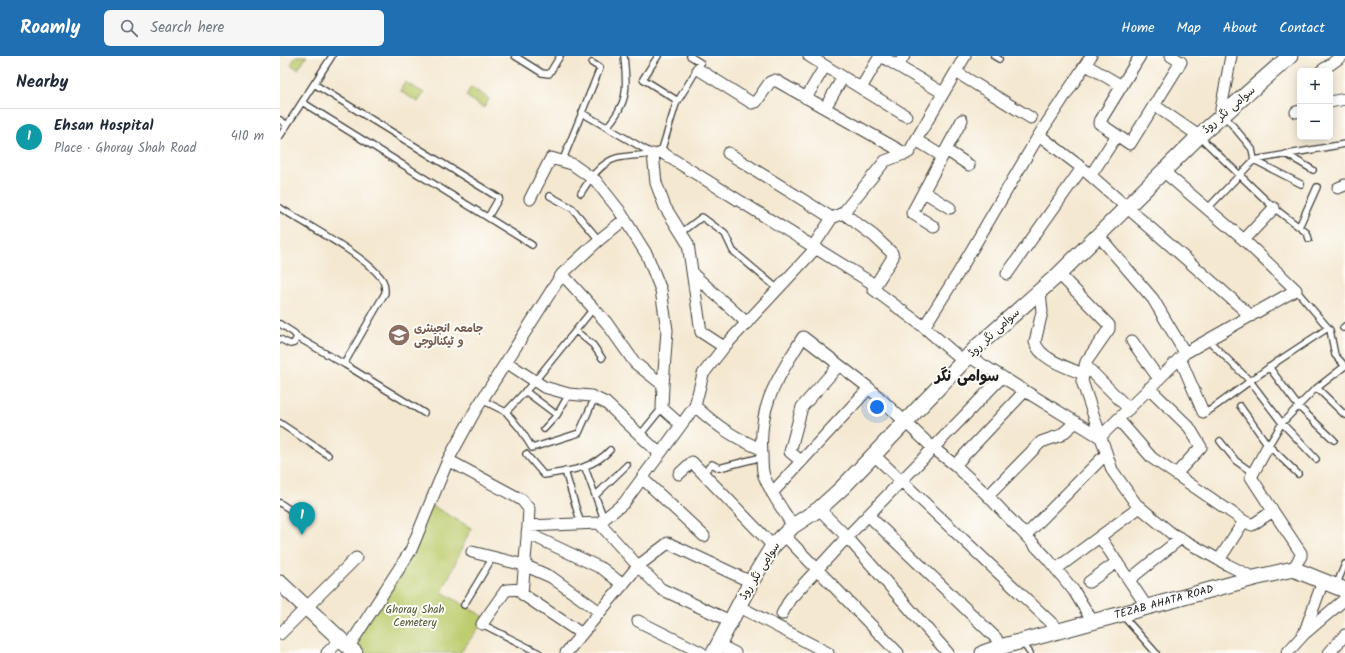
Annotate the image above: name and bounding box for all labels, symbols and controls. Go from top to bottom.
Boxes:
search box [104,10,384,46]
text: Roamly [20,13,80,43]
text: Search here [150,16,224,40]
icon: search [118,17,140,39]
text: Home [1121,17,1155,39]
text: Map [1177,17,1201,39]
text: About [1223,17,1257,39]
text: Contact [1279,17,1325,39]
map controls [1297,68,1333,140]
button: + [1297,68,1333,104]
text: Nearby [16,69,68,96]
street label: سوامی نگر روڈ [1198,82,1260,138]
button: − [1297,104,1333,140]
text: Ehsan Hospital [54,114,153,138]
text: 1 [27,126,31,147]
text: 410 m [231,126,264,147]
text: Place · Ghoray Shah Road [54,138,196,159]
street label: سوامی نگر روڈ [964,304,1024,362]
place label: جامعہ انجینئری و ٹیکنالوجی [414,320,483,351]
school or university icon: جامعہ انجینئری و ٹیکنالوجی [386,322,412,348]
district label: سوامی نگر [933,365,999,389]
your location [867,397,887,417]
pin: 1 [289,502,315,535]
street label: سوامی نگر روڈ [735,538,785,604]
street label: TEZAB AHATA ROAD [1112,580,1216,625]
park label: Ghoray Shah Cemetery [386,601,444,632]

